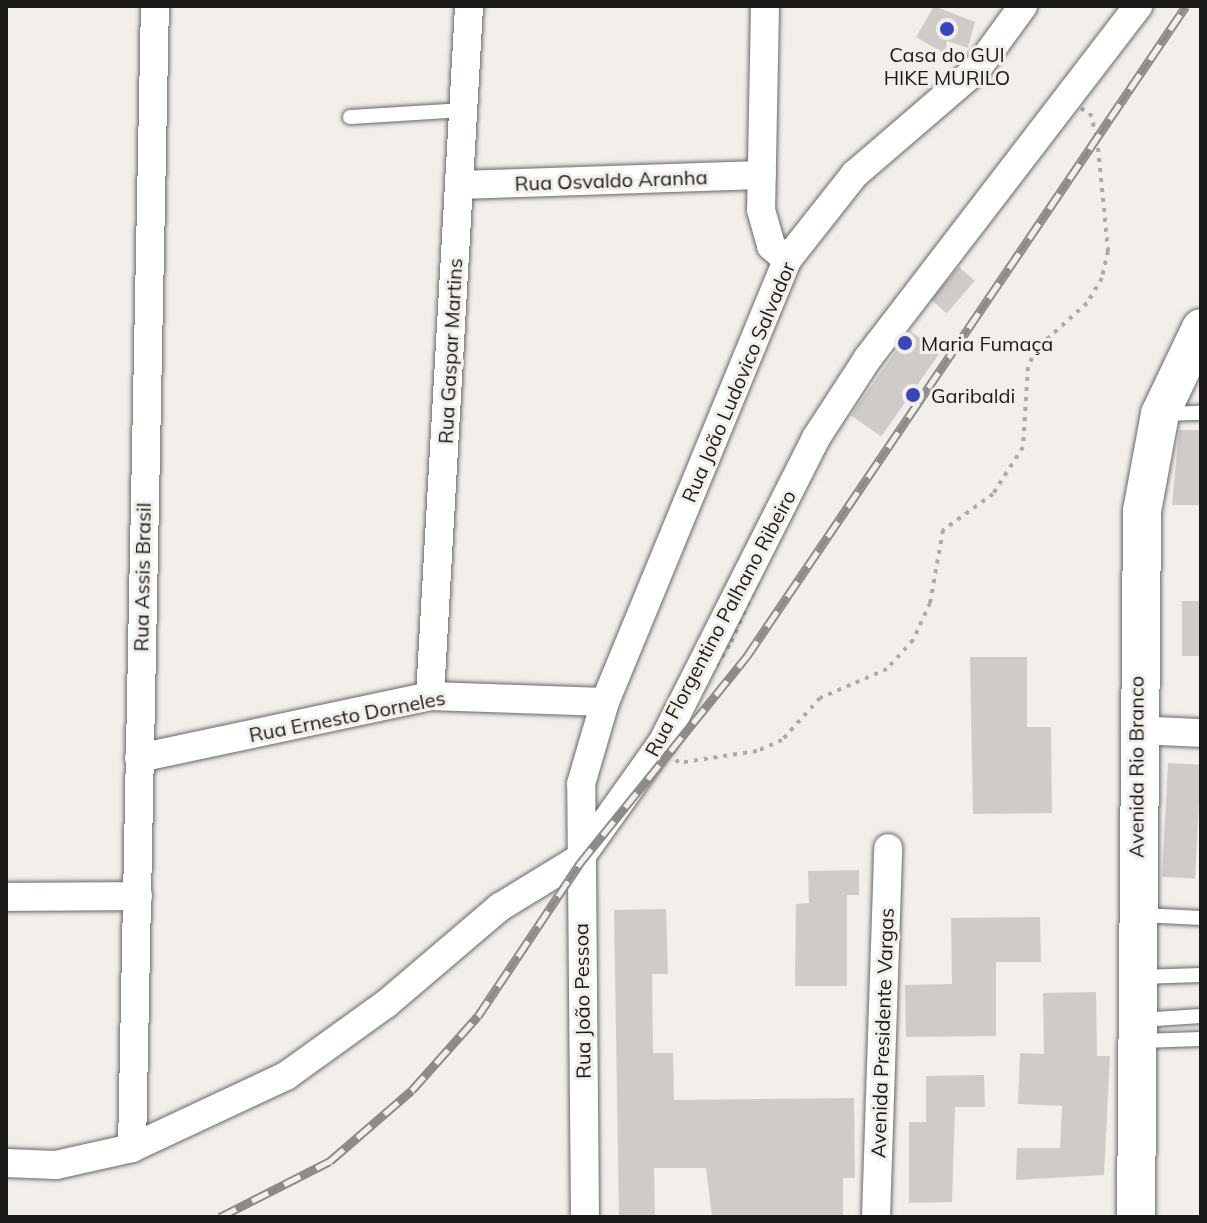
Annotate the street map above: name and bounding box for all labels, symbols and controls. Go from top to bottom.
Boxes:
marker: Casa do GUI HIKE MURILO [938,20,956,38]
place label: Casa do GUI HIKE MURILO [884,42,1010,89]
street label: Rua Osvaldo Aranha [514,165,708,195]
street label: Rua Gaspar Martins [433,258,467,444]
street label: Rua João Ludovico Salvador [676,258,800,506]
place label: Maria Fumaça [921,331,1053,355]
marker: Maria Fumaça [896,334,914,352]
place label: Garibaldi [931,383,1015,407]
marker: Garibaldi [902,384,924,406]
street label: Rua Florgentino Palhano Ribeiro [639,486,801,760]
street label: Rua Assis Brasil [129,502,155,652]
street label: Avenida Rio Branco [1124,676,1148,858]
street label: Rua Ernesto Dorneles [247,685,447,747]
street label: Avenida Presidente Vargas [866,908,898,1158]
street label: Rua João Pessoa [569,923,595,1079]

